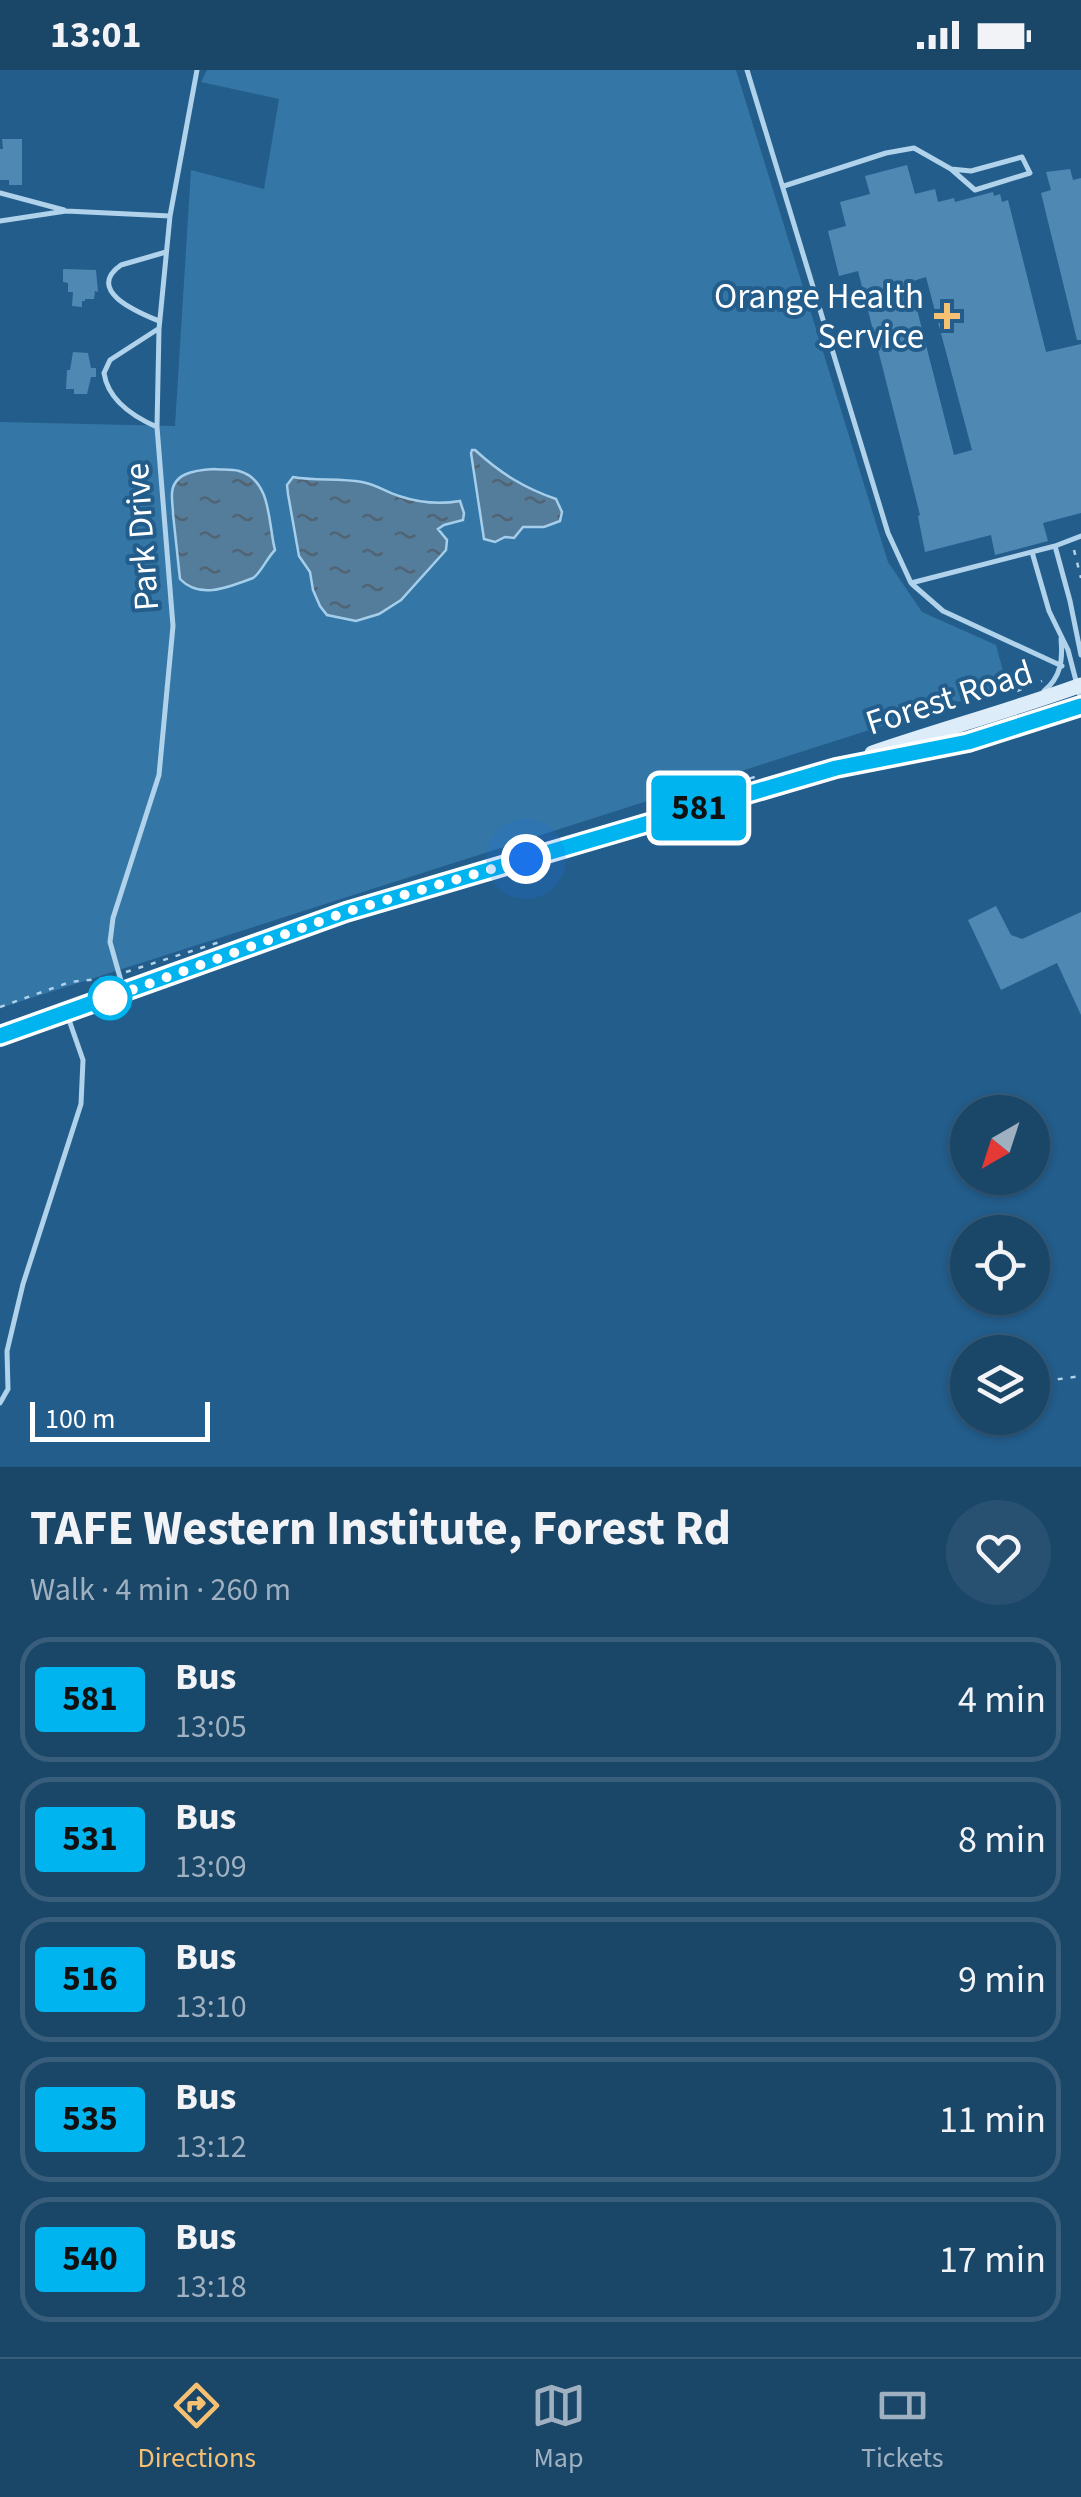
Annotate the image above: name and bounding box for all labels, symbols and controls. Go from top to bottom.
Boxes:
text: 13:01 [50,8,142,62]
place label: Orange Health Service [714,272,924,362]
marker: Orange Health Service [934,303,960,329]
street label: Park Drive [112,461,172,613]
street label: Forest Road [859,647,1039,748]
line badge: 581 [642,776,756,840]
text: 581 [671,783,727,833]
your location [501,834,551,884]
unlabelled marker [89,977,131,1019]
north arrow [950,1095,1050,1195]
map controls [950,1095,1050,1435]
button: locate [950,1215,1050,1315]
button: layers [950,1335,1050,1435]
scale bar [30,1397,210,1442]
text: 100 m [45,1399,116,1439]
text: TAFE Western Institute, Forest Rd [30,1495,731,1563]
button: heart [946,1500,1051,1605]
text: Walk · 4 min · 260 m [30,1567,291,1613]
text: Bus [175,1650,236,1704]
text: 4 min [958,1673,1046,1727]
text: 581 [62,1674,118,1724]
text: 13:05 [175,1704,247,1750]
text: Bus [175,1790,236,1844]
text: 8 min [958,1813,1046,1867]
text: 531 [62,1814,118,1864]
text: 13:09 [175,1844,247,1890]
text: Bus [175,1930,236,1984]
text: 9 min [958,1953,1046,2007]
text: 516 [62,1954,118,2004]
text: 13:10 [175,1984,247,2030]
text: Bus [175,2070,236,2124]
text: 11 min [939,2093,1046,2147]
text: 535 [62,2094,118,2144]
text: 13:12 [175,2124,247,2170]
text: Bus [175,2210,236,2264]
text: 17 min [939,2233,1046,2287]
text: 540 [62,2234,118,2284]
text: 13:18 [175,2264,247,2310]
tab: Directions [137,2378,256,2478]
tab: Map [531,2378,586,2478]
tab: Tickets [861,2378,944,2478]

